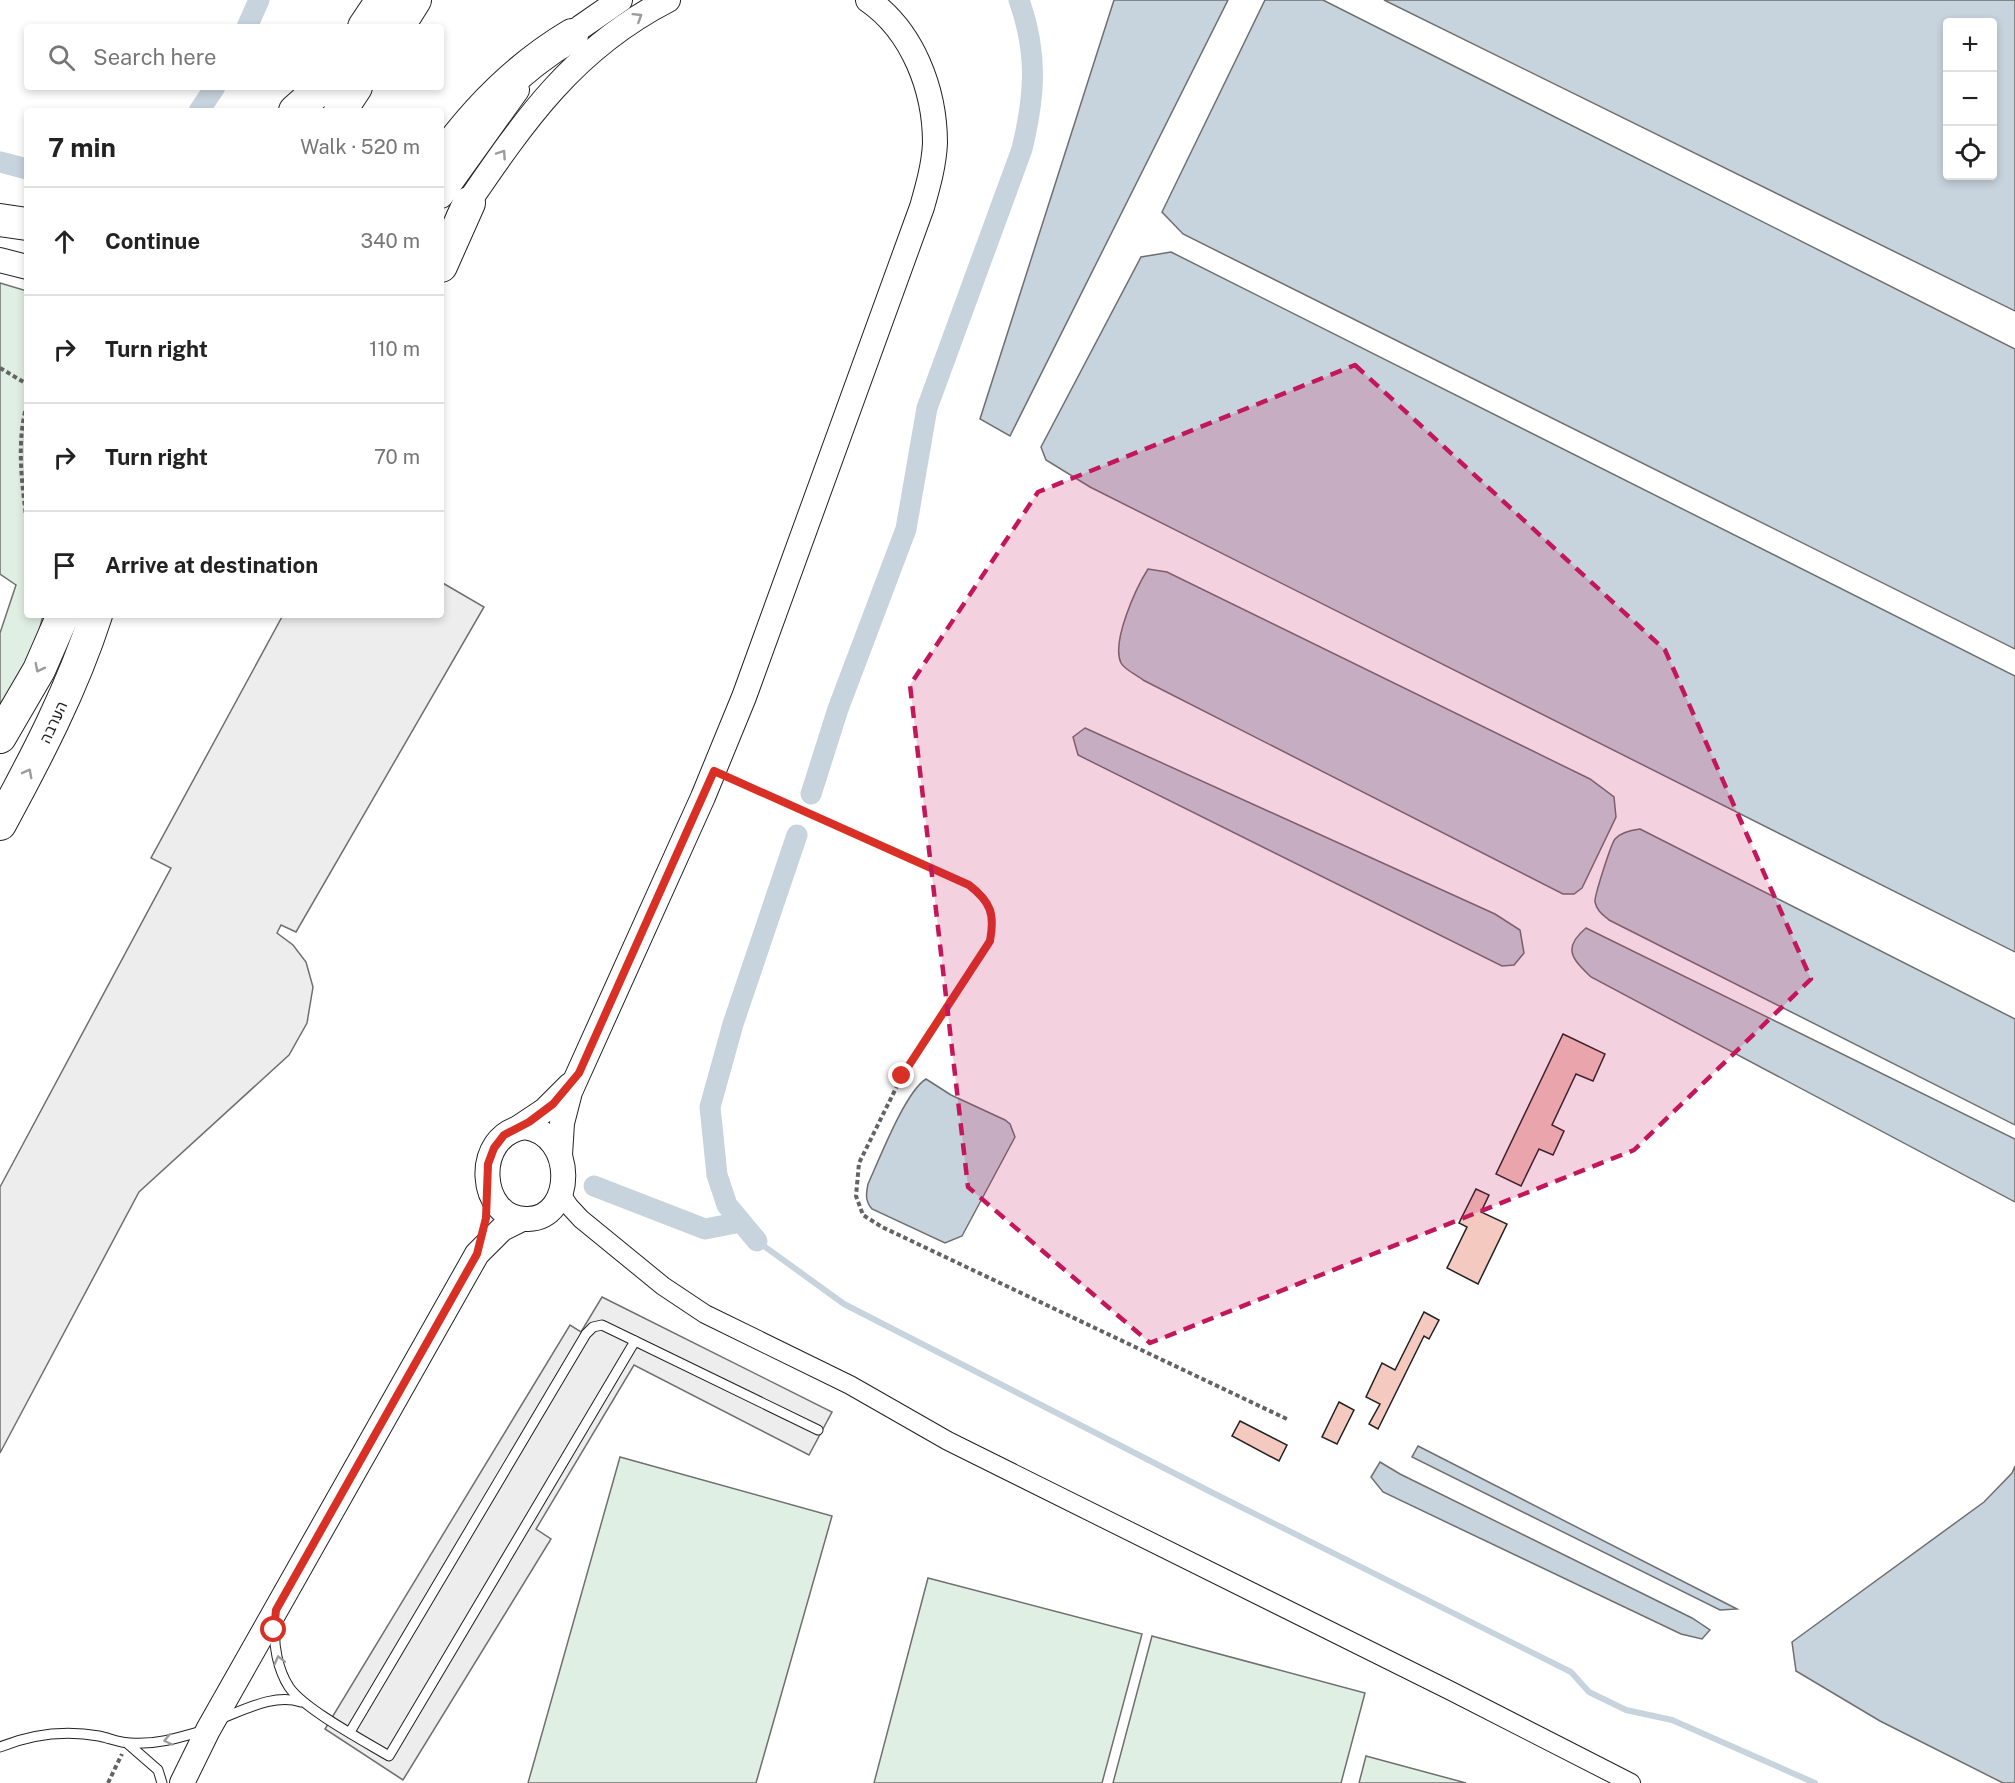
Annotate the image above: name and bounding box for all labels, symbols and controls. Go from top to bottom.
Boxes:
one-way arrow [631,13,642,24]
map controls [1943,18,1997,180]
button: + [1943,18,1997,72]
search box [24,24,444,90]
icon: search [45,41,78,74]
text: Search here [93,44,217,70]
button: − [1943,72,1997,126]
button: locate [1943,126,1997,180]
text: 7 min [48,132,116,163]
text: Walk · 520 m [300,135,420,159]
one-way arrow [495,150,506,161]
icon: ahead [48,225,81,258]
text: Continue [105,228,200,254]
text: 340 m [360,229,420,253]
icon: right [48,333,81,366]
text: Turn right [105,336,208,362]
text: 110 m [369,337,420,361]
icon: right [48,441,81,474]
text: Turn right [105,444,208,470]
text: 70 m [374,445,420,469]
icon: arrive [48,549,81,582]
text: Arrive at destination [105,552,318,578]
one-way arrow [35,662,46,673]
street label: הערבה [35,698,71,746]
one-way arrow [21,769,32,779]
route end [888,1062,914,1088]
route start [260,1616,286,1642]
one-way arrow [273,1655,286,1665]
one-way arrow [163,1733,173,1746]

